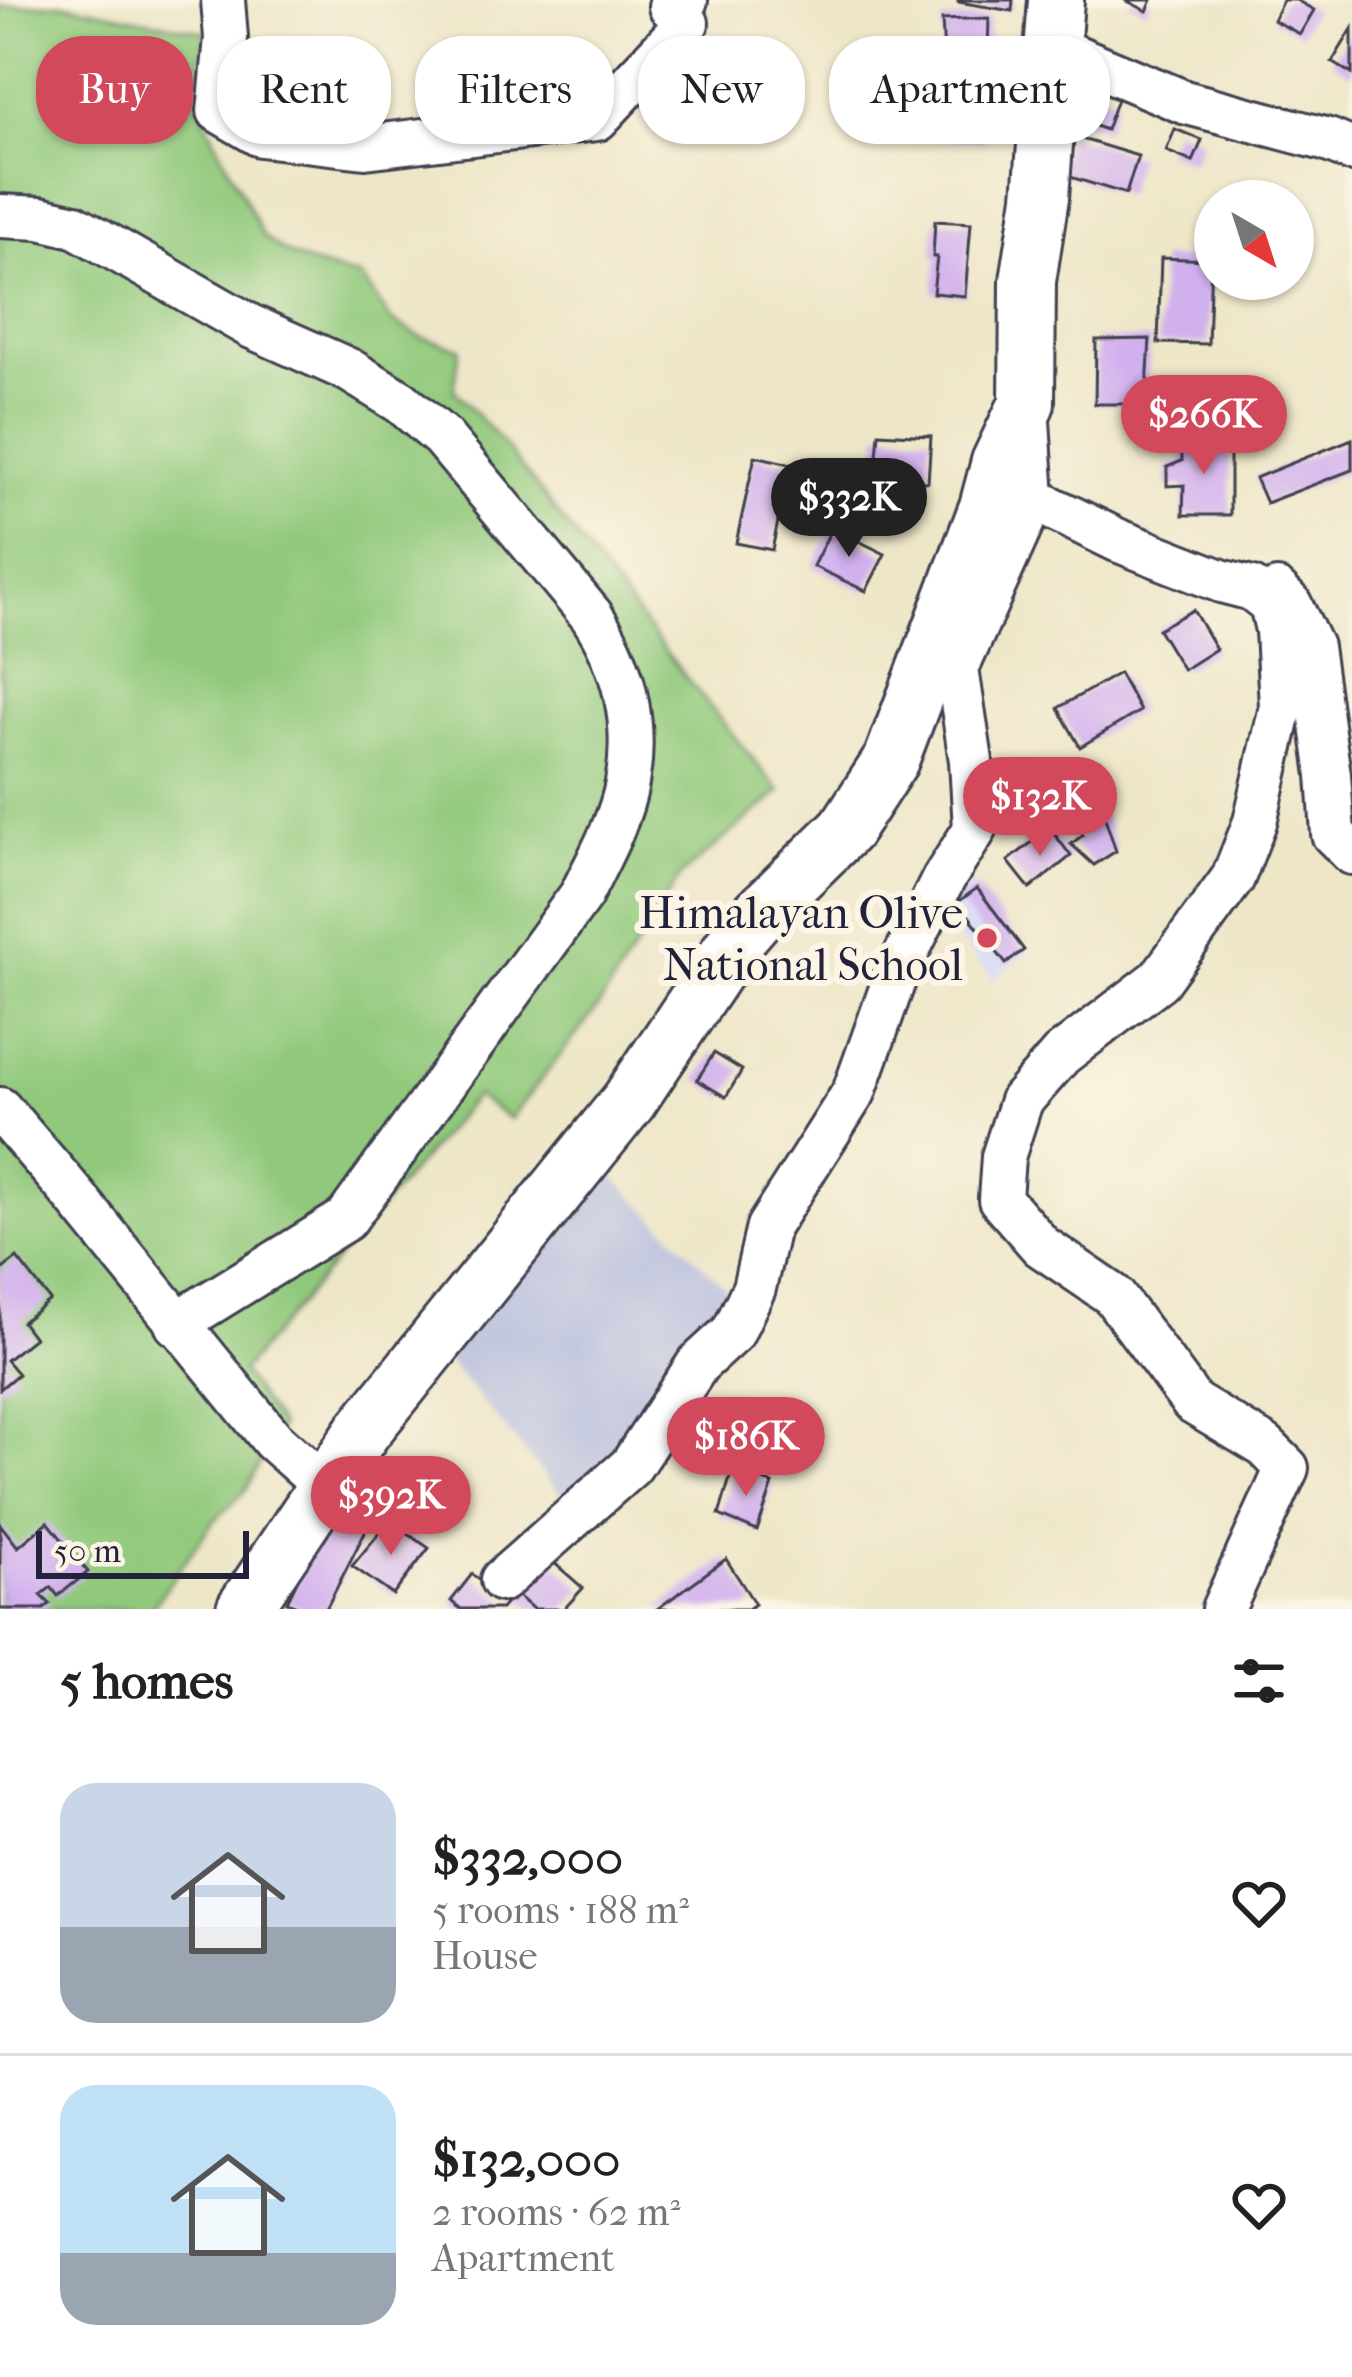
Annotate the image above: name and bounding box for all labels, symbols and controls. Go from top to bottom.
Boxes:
chip: Buy [36,36,193,144]
chip: Rent [217,36,391,144]
chip: Filters [415,36,614,144]
chip: New [638,36,805,144]
chip: Apartment [829,36,1110,144]
north arrow [1194,180,1314,300]
map controls [1194,180,1314,300]
pin: $266K [1120,375,1288,477]
text: $266K [1148,391,1260,437]
pin: $332K [765,458,933,560]
text: $332K [798,474,900,520]
pin: $132K [956,757,1124,859]
text: $132K [990,773,1090,819]
place label: Himalayan Olive National School [639,887,963,992]
marker: Himalayan Olive National School [974,925,1000,951]
pin: $186K [662,1397,830,1499]
text: $186K [694,1413,798,1459]
pin: $392K [307,1456,475,1558]
text: $392K [338,1472,444,1518]
scale bar [36,1525,249,1578]
text: 50 m [54,1532,121,1571]
icon: filters [1226,1648,1292,1714]
text: 5 homes [60,1651,233,1711]
text: $332,000 [432,1827,623,1887]
icon: home [156,1831,300,1975]
icon: heart [1226,1870,1292,1936]
text: 5 rooms · 188 m² [432,1887,689,1933]
text: House [432,1933,538,1979]
text: $132,000 [432,2129,620,2189]
icon: home [156,2133,300,2277]
icon: heart [1226,2172,1292,2238]
text: 2 rooms · 62 m² [432,2189,681,2235]
text: Apartment [432,2235,615,2281]

